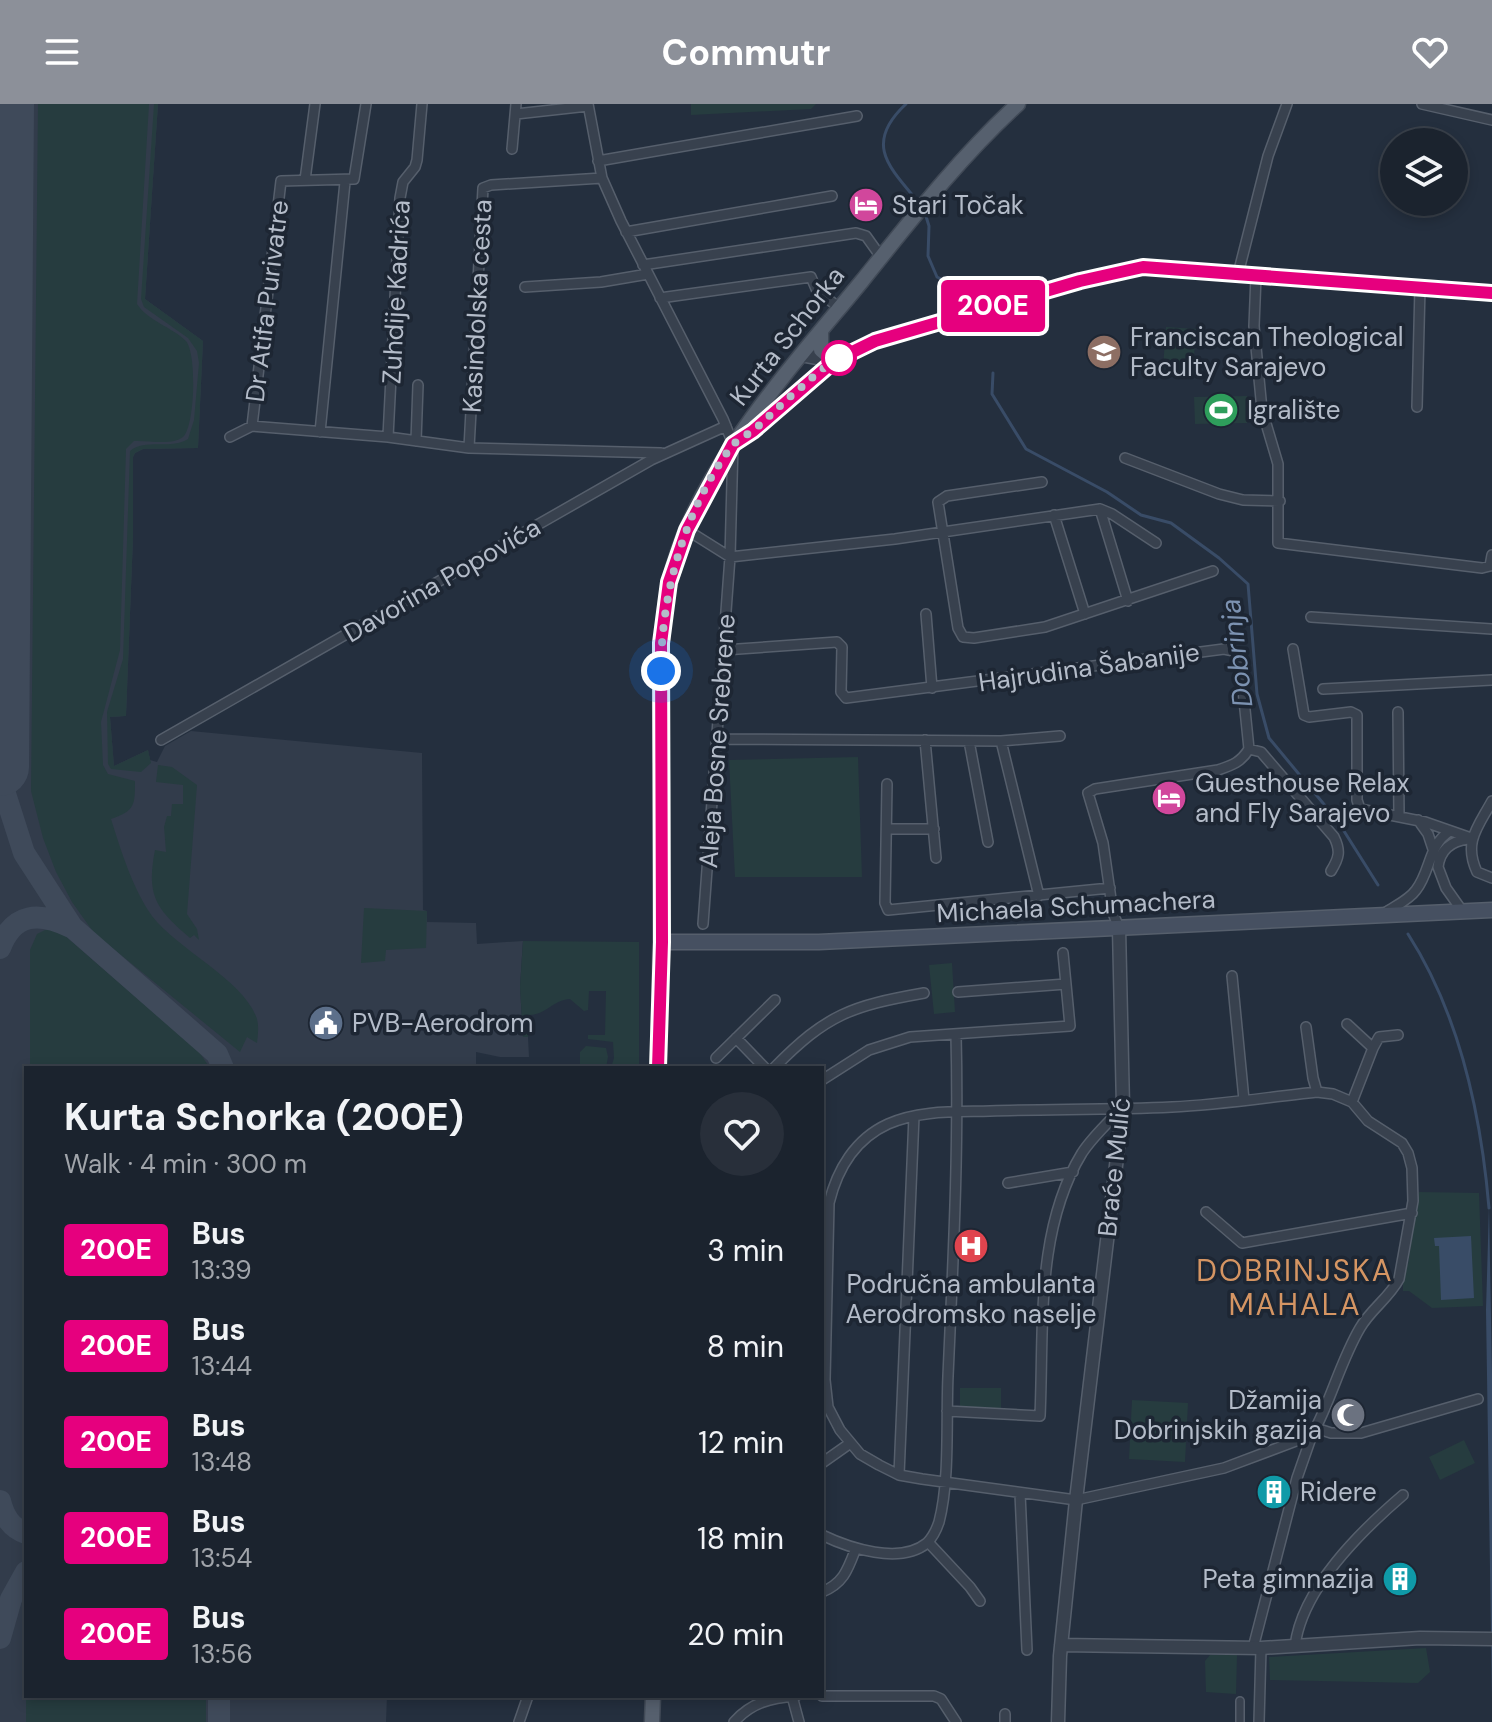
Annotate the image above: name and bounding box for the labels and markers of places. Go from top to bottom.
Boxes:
hotel icon: Stari Točak [847,186,885,224]
place label: Stari Točak [892,188,1024,222]
place label: Franciscan Theological Faculty Sarajevo [1130,320,1404,384]
school or university icon: Franciscan Theological Faculty Sarajevo [1085,333,1123,371]
unlabelled marker [822,341,856,375]
sports icon: Igralište [1202,391,1240,429]
place label: Igralište [1247,393,1340,427]
place label: Guesthouse Relax and Fly Sarajevo [1195,766,1409,830]
hotel icon: Guesthouse Relax and Fly Sarajevo [1150,779,1188,817]
public building icon: PVB-Aerodrom [307,1004,345,1042]
place label: PVB-Aerodrom [352,1006,533,1040]
hospital icon: Područna ambulanta Aerodromsko naselje [952,1227,990,1265]
place label: Područna ambulanta Aerodromsko naselje [845,1267,1097,1331]
place label: Džamija Dobrinjskih gazija [1114,1383,1322,1447]
mosque icon: Džamija Dobrinjskih gazija [1329,1396,1367,1434]
building icon: Ridere [1255,1473,1293,1511]
place label: Ridere [1300,1475,1377,1509]
building icon: Peta gimnazija [1381,1560,1419,1598]
place label: Peta gimnazija [1203,1562,1374,1596]

